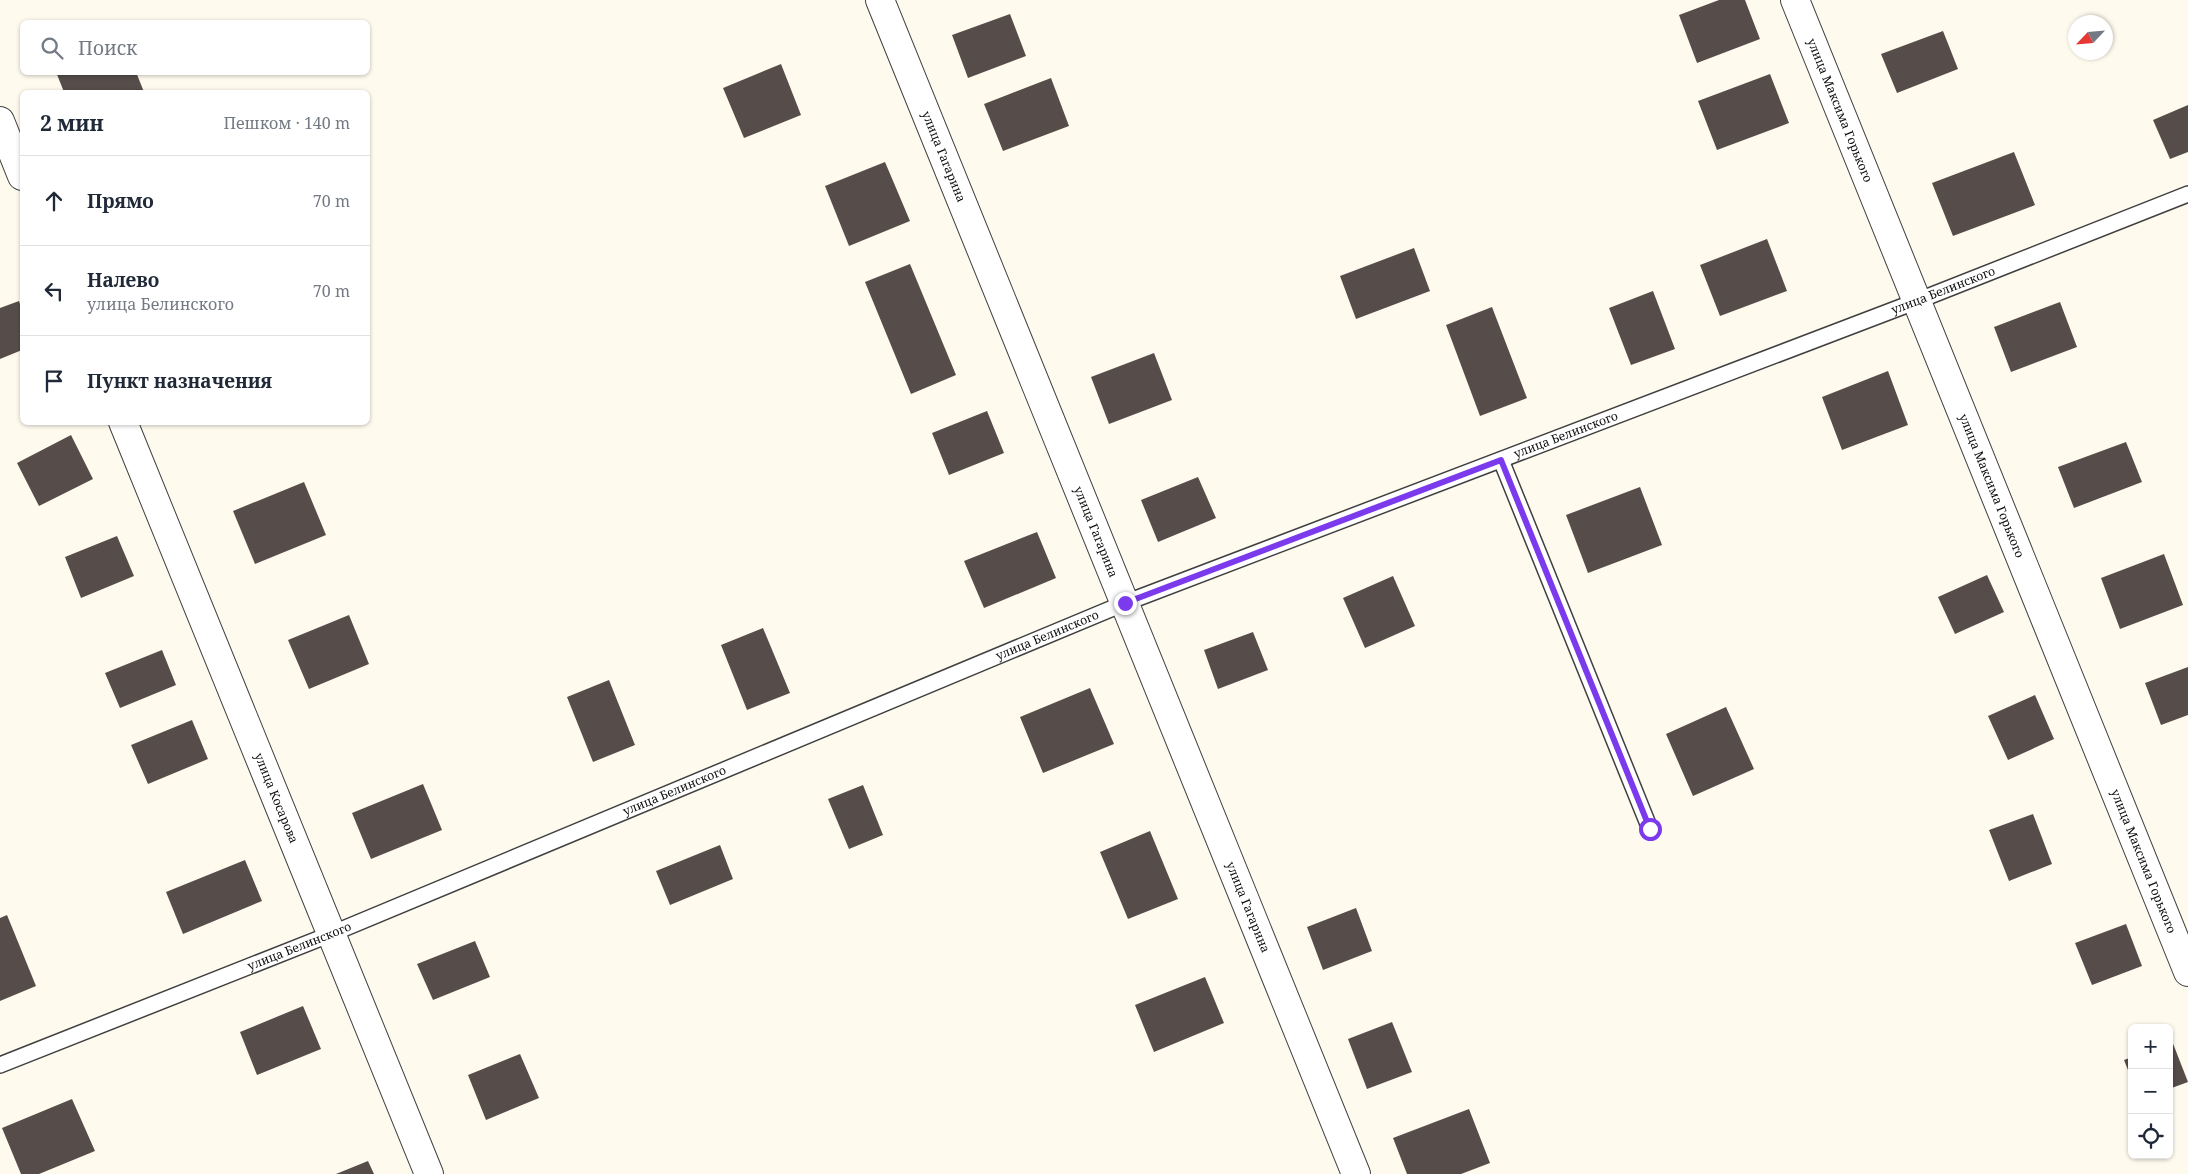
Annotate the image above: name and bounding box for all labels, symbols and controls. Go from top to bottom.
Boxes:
north arrow [2068,15,2113,60]
search box [20,20,370,75]
icon: search [38,34,66,62]
text: Поиск [78,35,137,61]
street label: улица Максима Горького [1803,36,1877,185]
street label: улица Гагарина [918,108,970,205]
text: 2 мин [40,109,104,137]
text: Пешком · 140 m [223,112,350,134]
icon: ahead [40,187,68,215]
text: Прямо [87,188,154,214]
text: 70 m [313,190,350,212]
street label: улица Белинского [1889,262,1997,318]
text: Налево [87,267,159,293]
icon: left [40,277,68,305]
text: 70 m [313,280,350,302]
text: улица Белинского [87,293,234,315]
icon: arrive [40,367,68,395]
text: Пункт назначения [87,368,272,394]
street label: улица Белинского [1511,407,1620,462]
street label: улица Максима Горького [1955,411,2029,560]
street label: улица Гагарина [1070,484,1122,580]
route end [1114,592,1137,615]
street label: улица Белинского [993,606,1101,664]
street label: улица Косарова [250,750,303,846]
street label: улица Белинского [620,761,728,819]
street label: улица Максима Горького [2107,786,2180,936]
route start [1639,818,1662,841]
street label: улица Гагарина [1222,859,1274,955]
street label: улица Белинского [245,918,354,974]
map controls [2128,1024,2173,1159]
button: + [2128,1024,2173,1069]
button: − [2128,1069,2173,1114]
button: locate [2128,1114,2173,1159]

